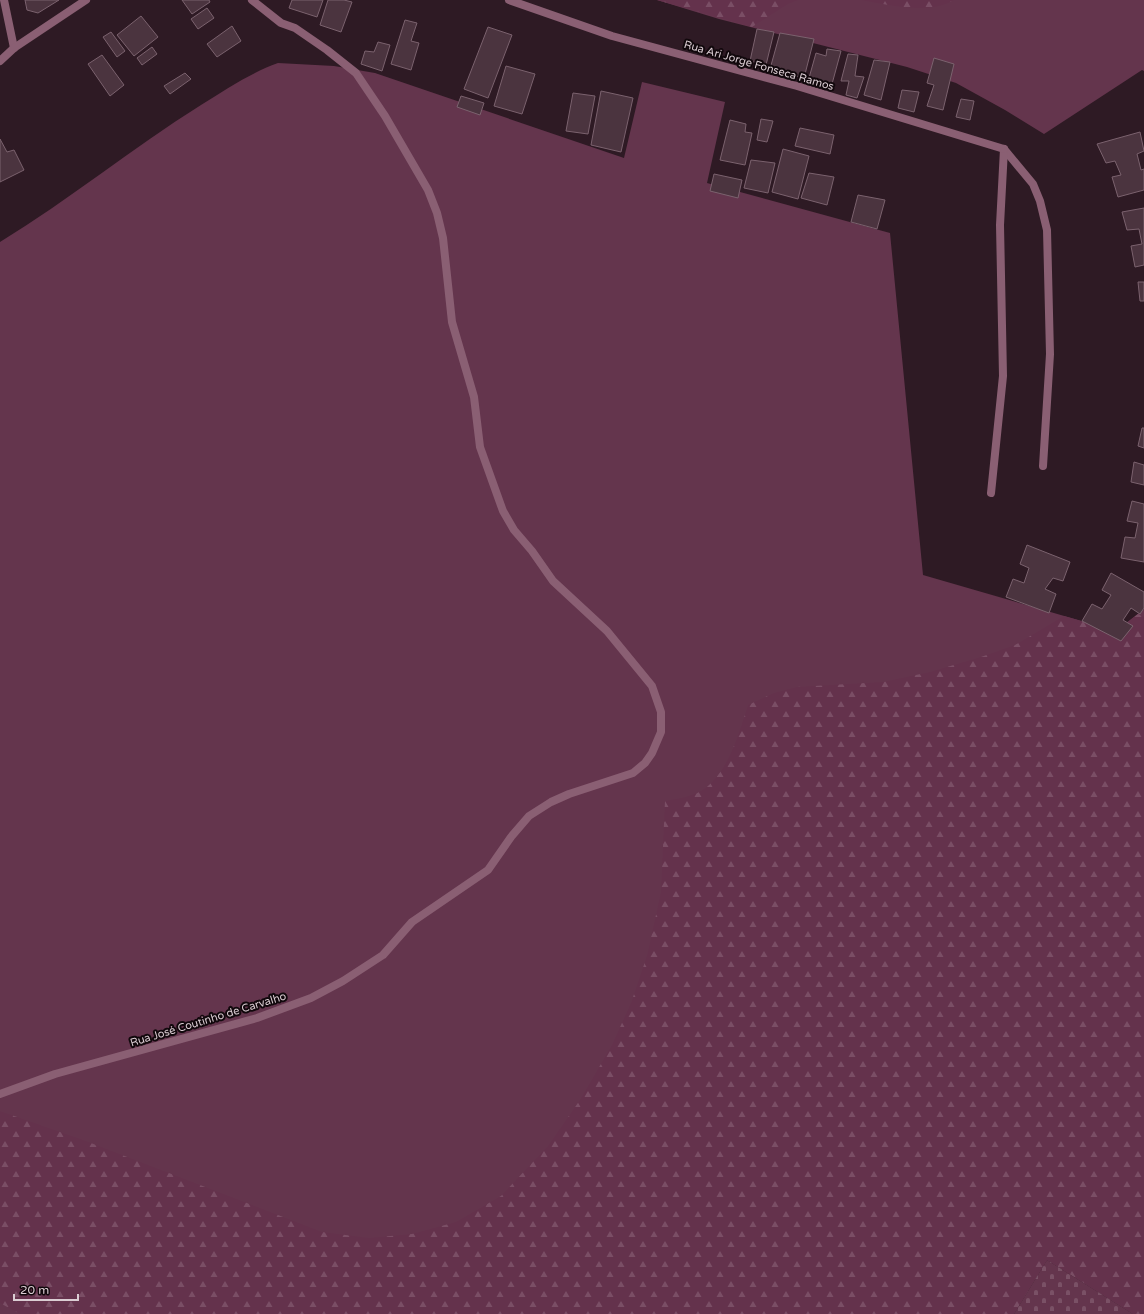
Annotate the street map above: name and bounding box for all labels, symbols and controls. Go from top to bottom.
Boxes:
street label: Rua Ari Jorge Fonseca Ramos [682,38,835,93]
street label: Rua José Coutinho de Carvalho [128,989,288,1049]
scale bar [14,1276,78,1302]
text: 20 m [20,1283,49,1297]

